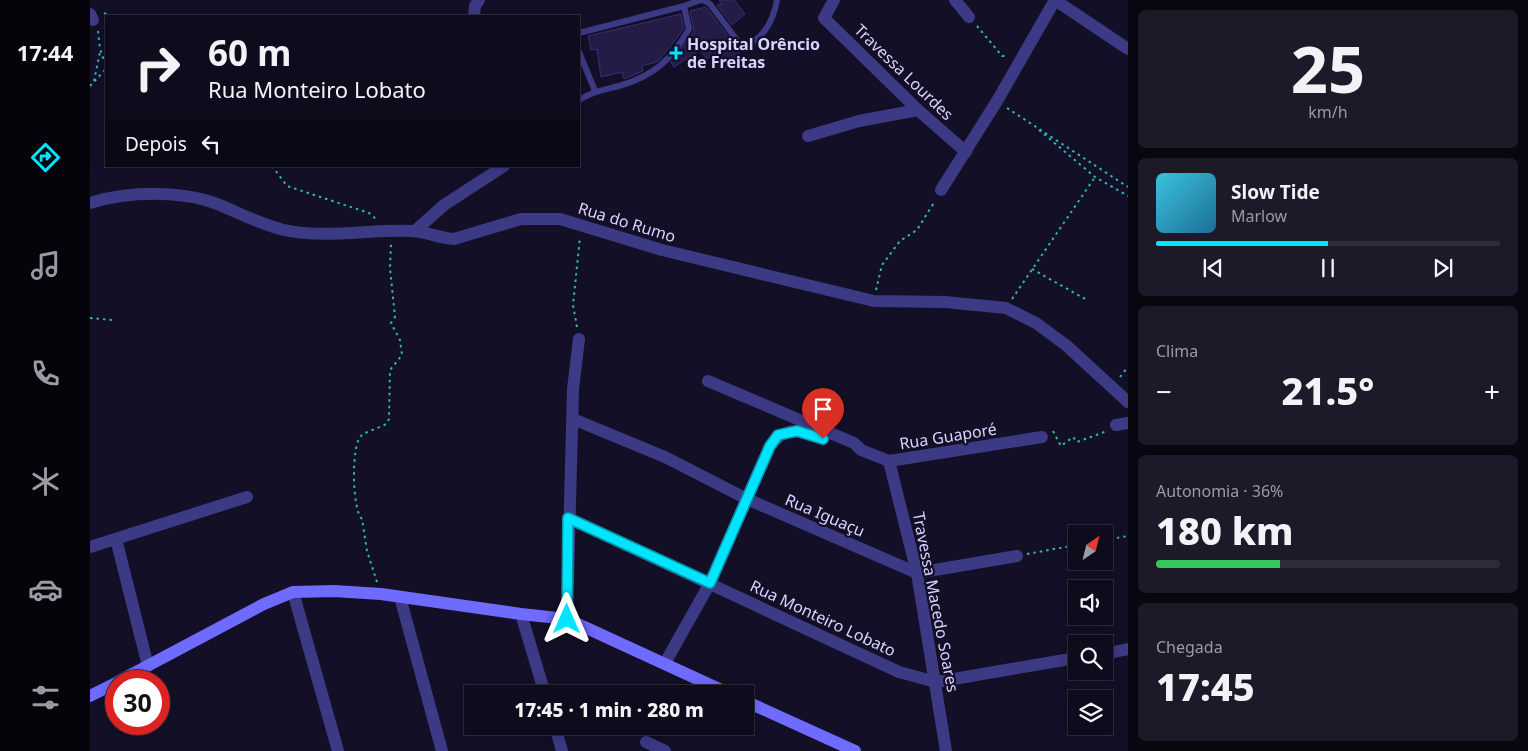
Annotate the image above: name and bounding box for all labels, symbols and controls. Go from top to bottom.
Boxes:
street label: Travessa Lourdes [850,19,958,125]
text: 25 [1291,24,1365,112]
text: 60 m [208,29,291,76]
place label: Hospital Orêncio de Freitas [687,33,820,73]
icon: right [125,35,190,100]
text: 17:44 [17,37,73,67]
marker: Hospital Orêncio de Freitas [669,46,683,60]
text: Rua Monteiro Lobato [208,74,426,104]
text: km/h [1308,101,1348,123]
icon: left [197,130,225,158]
text: Depois [125,131,187,157]
icon: directions [28,140,63,175]
text: Slow Tide [1231,179,1320,205]
street label: Rua do Rumo [575,197,679,247]
text: Marlow [1231,205,1287,227]
icon: music [28,248,63,283]
icon: previous [1199,254,1227,282]
icon: pause [1314,254,1342,282]
icon: next [1429,254,1457,282]
text: Clima [1156,340,1198,362]
icon: phone [28,356,63,391]
text: 21.5° [1282,364,1374,416]
text: − [1156,372,1172,410]
text: + [1484,372,1500,410]
pin [802,388,844,439]
icon: arrive [809,395,837,423]
street label: Rua Guaporé [898,417,998,455]
icon: climate [28,464,63,499]
text: Autonomia · 36% [1156,480,1283,502]
street label: Rua Iguaçu [782,488,868,542]
text: 180 km [1156,504,1294,556]
street label: Travessa Macedo Soares [908,510,964,694]
north arrow [1068,525,1112,570]
map controls [1068,525,1113,735]
icon: car [28,572,63,607]
street label: Rua Monteiro Lobato [747,575,899,661]
button: sound [1068,580,1113,625]
position arrow [540,592,592,644]
button: search [1068,635,1113,680]
text: Chegada [1156,636,1223,658]
text: 17:45 [1156,660,1255,712]
speed limit sign: 30 [105,670,170,735]
icon: filters [28,680,63,715]
button: layers [1068,690,1113,735]
text: 17:45 · 1 min · 280 m [514,697,704,723]

